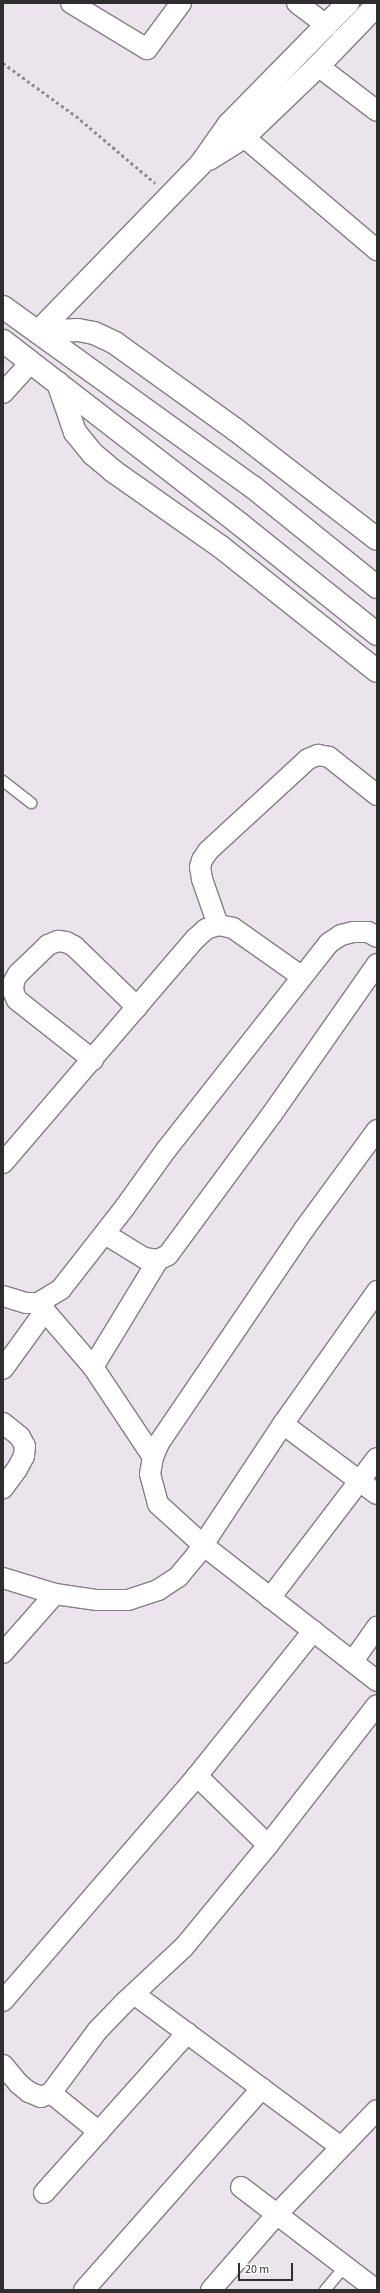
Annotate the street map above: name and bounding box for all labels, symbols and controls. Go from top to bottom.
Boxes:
scale bar [240,2255,295,2281]
text: 20 m [245,2261,269,2278]

